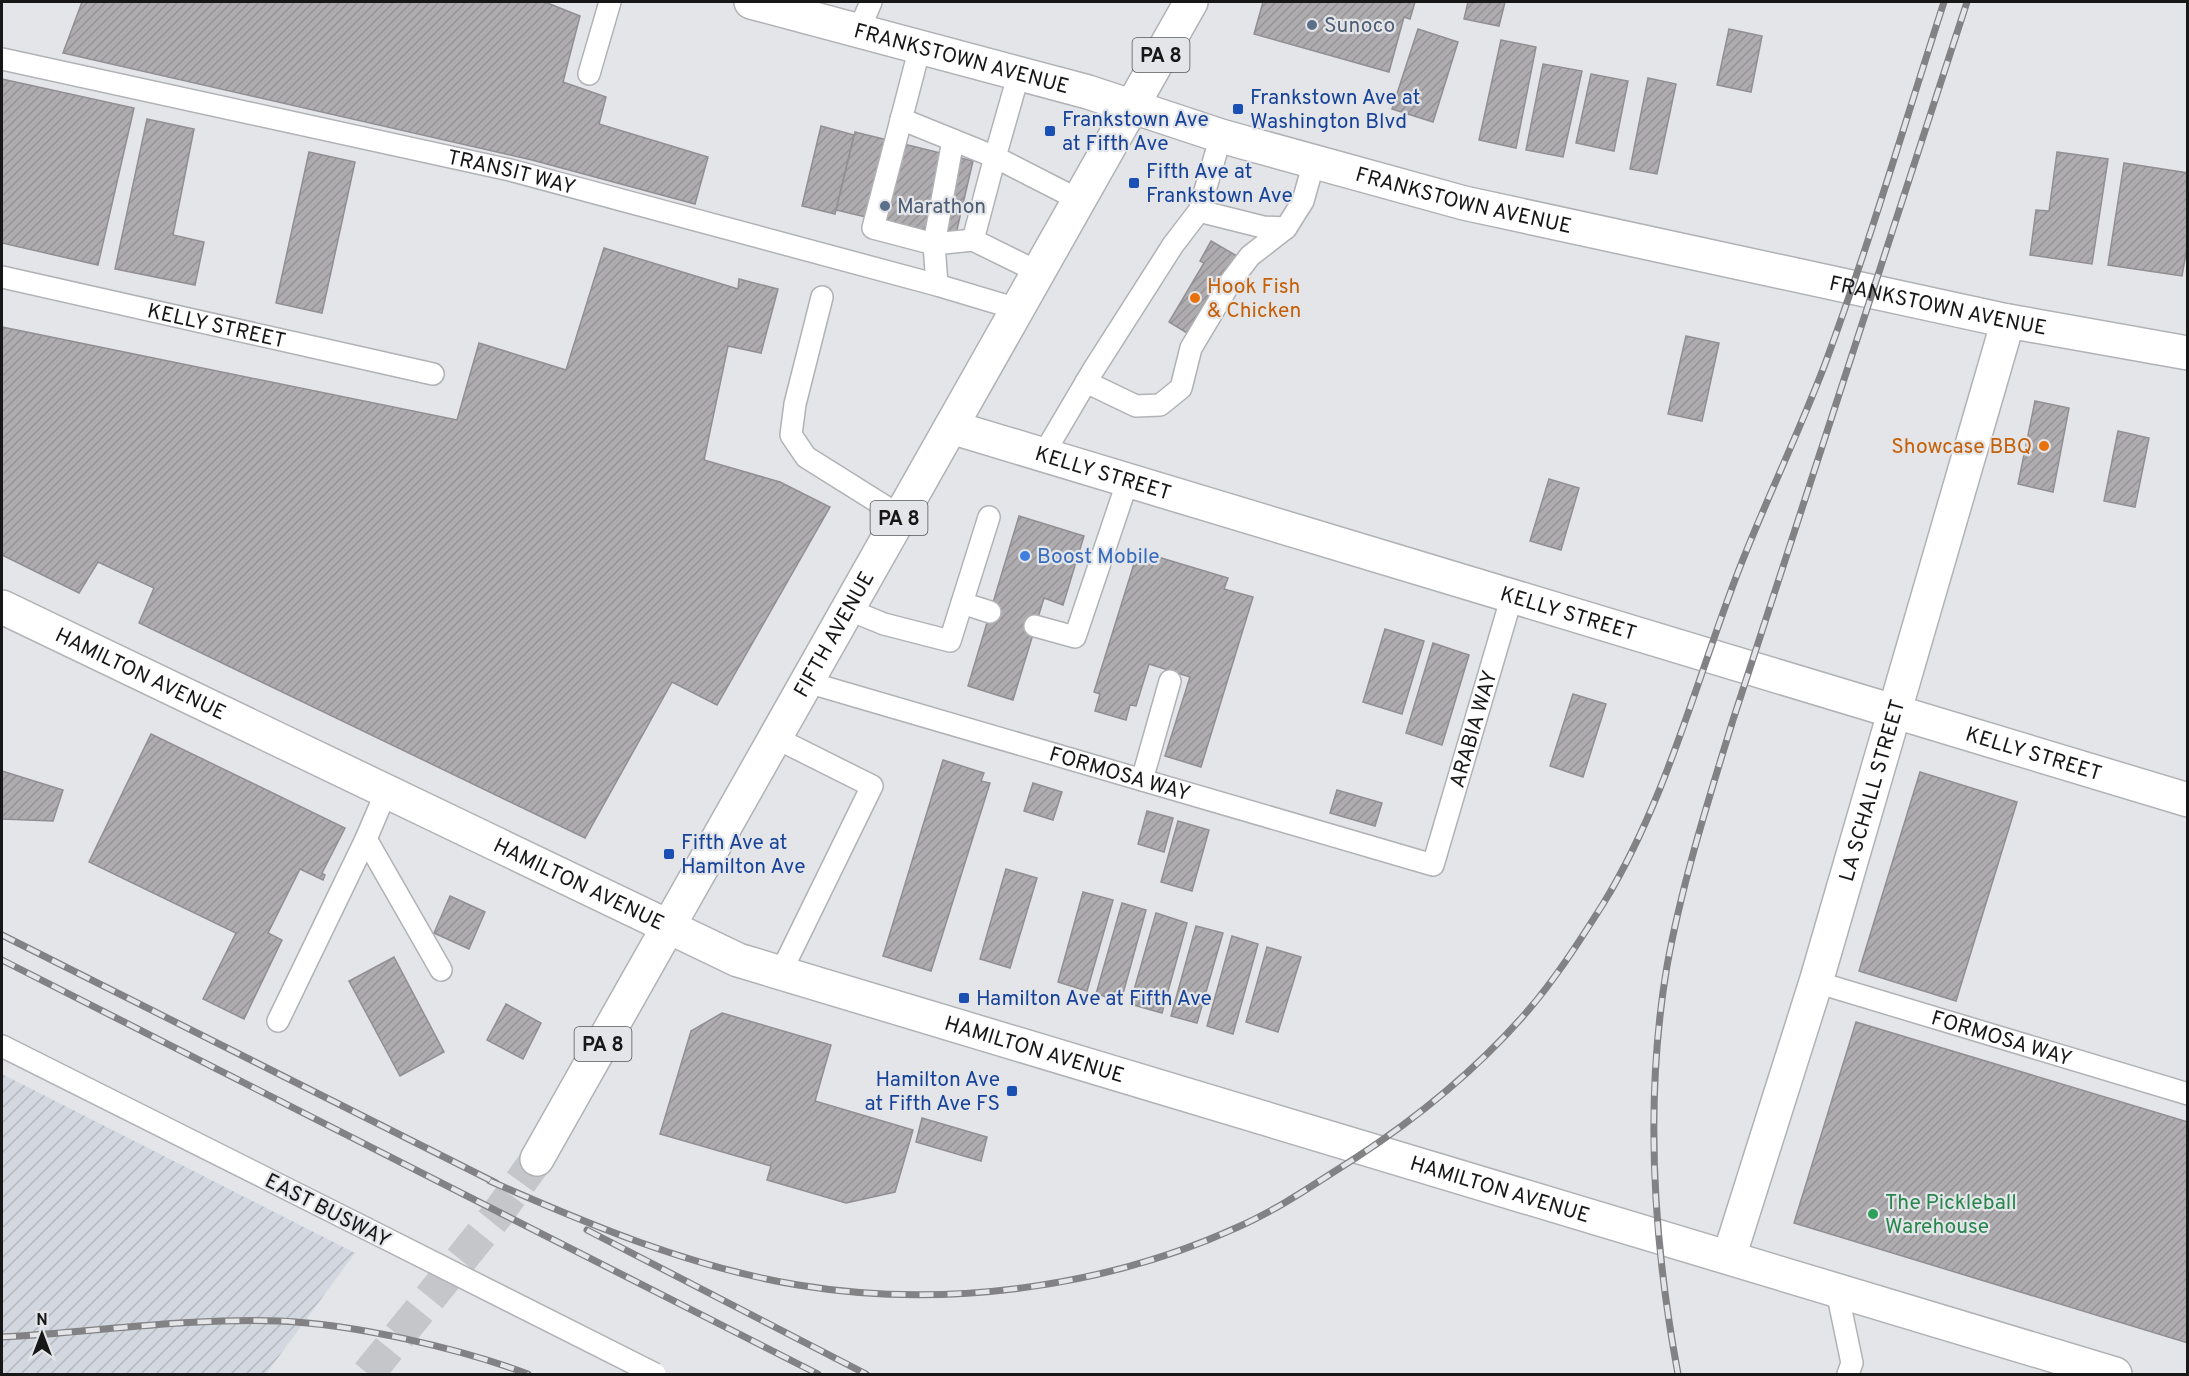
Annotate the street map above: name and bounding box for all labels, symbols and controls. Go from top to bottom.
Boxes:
place label: Sunoco [1324,13,1395,40]
street label: FRANKSTOWN AVENUE [851,18,1072,101]
marker: Sunoco [1305,18,1319,32]
road number: PA 8 [1132,38,1190,72]
place label: Frankstown Ave at Washington Blvd [1250,85,1420,136]
marker: Frankstown Ave at Washington Blvd [1231,102,1245,116]
place label: Frankstown Ave at Fifth Ave [1062,107,1209,158]
marker: Frankstown Ave at Fifth Ave [1043,124,1057,138]
street label: TRANSIT WAY [445,145,578,202]
place label: Fifth Ave at Frankstown Ave [1146,159,1293,210]
street label: FRANKSTOWN AVENUE [1352,162,1574,241]
marker: Fifth Ave at Frankstown Ave [1127,176,1141,190]
place label: Marathon [897,194,986,221]
marker: Marathon [878,199,892,213]
street label: FRANKSTOWN AVENUE [1826,271,2049,343]
place label: Hook Fish & Chicken [1207,274,1301,325]
marker: Hook Fish & Chicken [1188,291,1202,305]
street label: KELLY STREET [145,298,288,355]
place label: Showcase BBQ [1891,434,2032,461]
marker: Showcase BBQ [2037,439,2051,453]
street label: KELLY STREET [1031,441,1174,508]
road number: PA 8 [870,501,928,535]
place label: Boost Mobile [1037,544,1160,571]
marker: Boost Mobile [1018,549,1032,563]
street label: FIFTH AVENUE [789,567,881,703]
street label: KELLY STREET [1497,581,1640,648]
street label: HAMILTON AVENUE [50,622,230,727]
street label: ARABIA WAY [1444,668,1504,791]
street label: LA SCHALL STREET [1834,697,1912,885]
street label: KELLY STREET [1962,722,2105,788]
street label: FORMOSA WAY [1046,742,1193,808]
place label: Fifth Ave at Hamilton Ave [681,830,805,881]
street label: HAMILTON AVENUE [489,833,668,938]
marker: Fifth Ave at Hamilton Ave [662,847,676,861]
place label: Hamilton Ave at Fifth Ave [976,986,1212,1013]
marker: Hamilton Ave at Fifth Ave [957,991,971,1005]
street label: FORMOSA WAY [1928,1005,2075,1073]
street label: HAMILTON AVENUE [941,1011,1127,1090]
road number: PA 8 [574,1027,632,1061]
place label: Hamilton Ave at Fifth Ave FS [865,1067,1000,1118]
marker: Hamilton Ave at Fifth Ave FS [1005,1084,1019,1098]
street label: HAMILTON AVENUE [1406,1151,1593,1230]
street label: EAST BUSWAY [260,1168,395,1255]
place label: The Pickleball Warehouse [1885,1190,2017,1241]
marker: The Pickleball Warehouse [1866,1207,1880,1221]
north arrow [12,1304,72,1364]
text: N [36,1311,48,1331]

